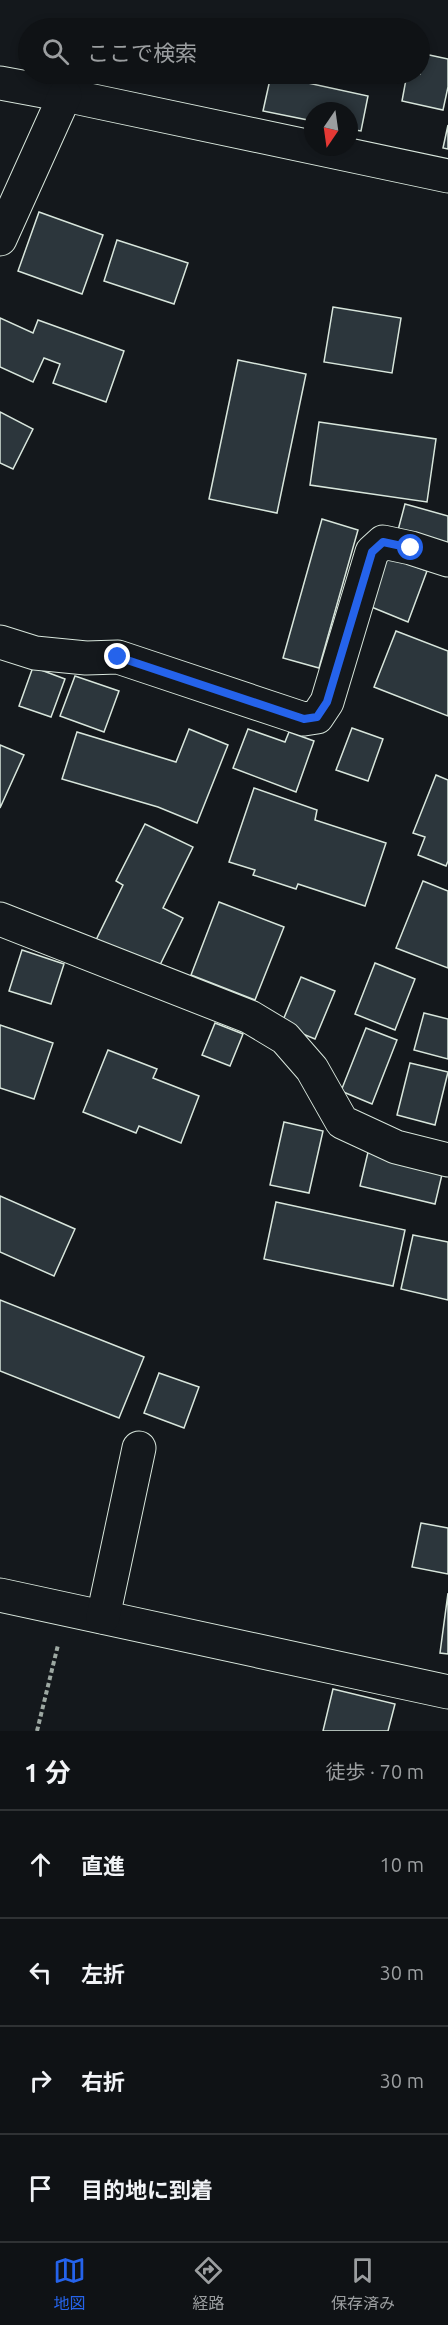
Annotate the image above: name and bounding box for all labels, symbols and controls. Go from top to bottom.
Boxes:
search box [18,18,430,84]
icon: search [39,35,72,68]
text: ここで検索 [87,40,197,65]
north arrow [304,102,358,156]
route start [397,534,423,560]
route end [104,643,130,669]
text: 1 分 [24,1758,71,1787]
text: 徒歩 · 70 m [326,1760,424,1783]
icon: ahead [24,1848,57,1881]
text: 直進 [81,1853,125,1878]
text: 10 m [380,1853,424,1876]
icon: left [24,1956,57,1989]
text: 左折 [81,1961,125,1986]
text: 30 m [380,1961,424,1984]
icon: right [24,2064,57,2097]
text: 右折 [81,2069,125,2094]
text: 30 m [380,2069,424,2092]
icon: arrive [24,2172,57,2205]
text: 目的地に到着 [81,2177,213,2202]
tab: 地図 [53,2254,86,2314]
tab: 経路 [192,2254,225,2314]
tab: 保存済み [331,2254,395,2314]

